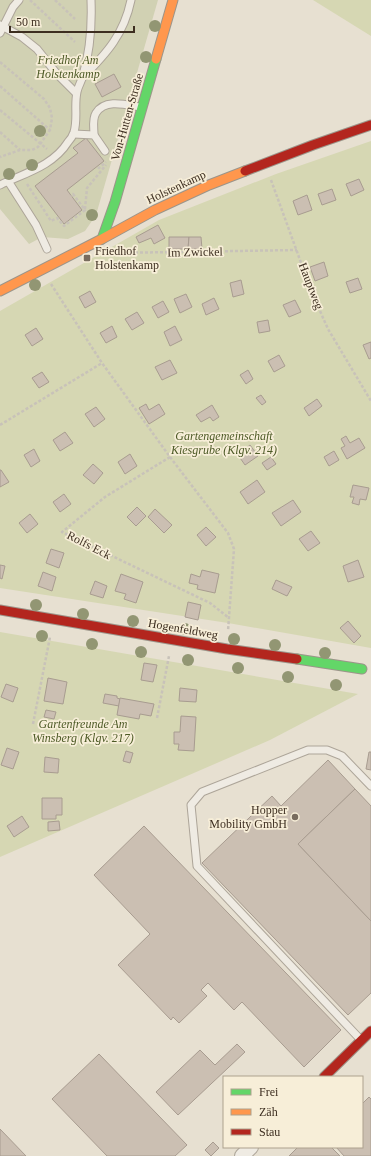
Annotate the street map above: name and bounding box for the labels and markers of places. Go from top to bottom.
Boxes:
place label: Friedhof Holstenkamp [95,244,159,272]
marker: Friedhof Holstenkamp [82,253,92,263]
place label: Hopper Mobility GmbH [209,803,287,831]
marker: Hopper Mobility GmbH [290,812,300,822]

